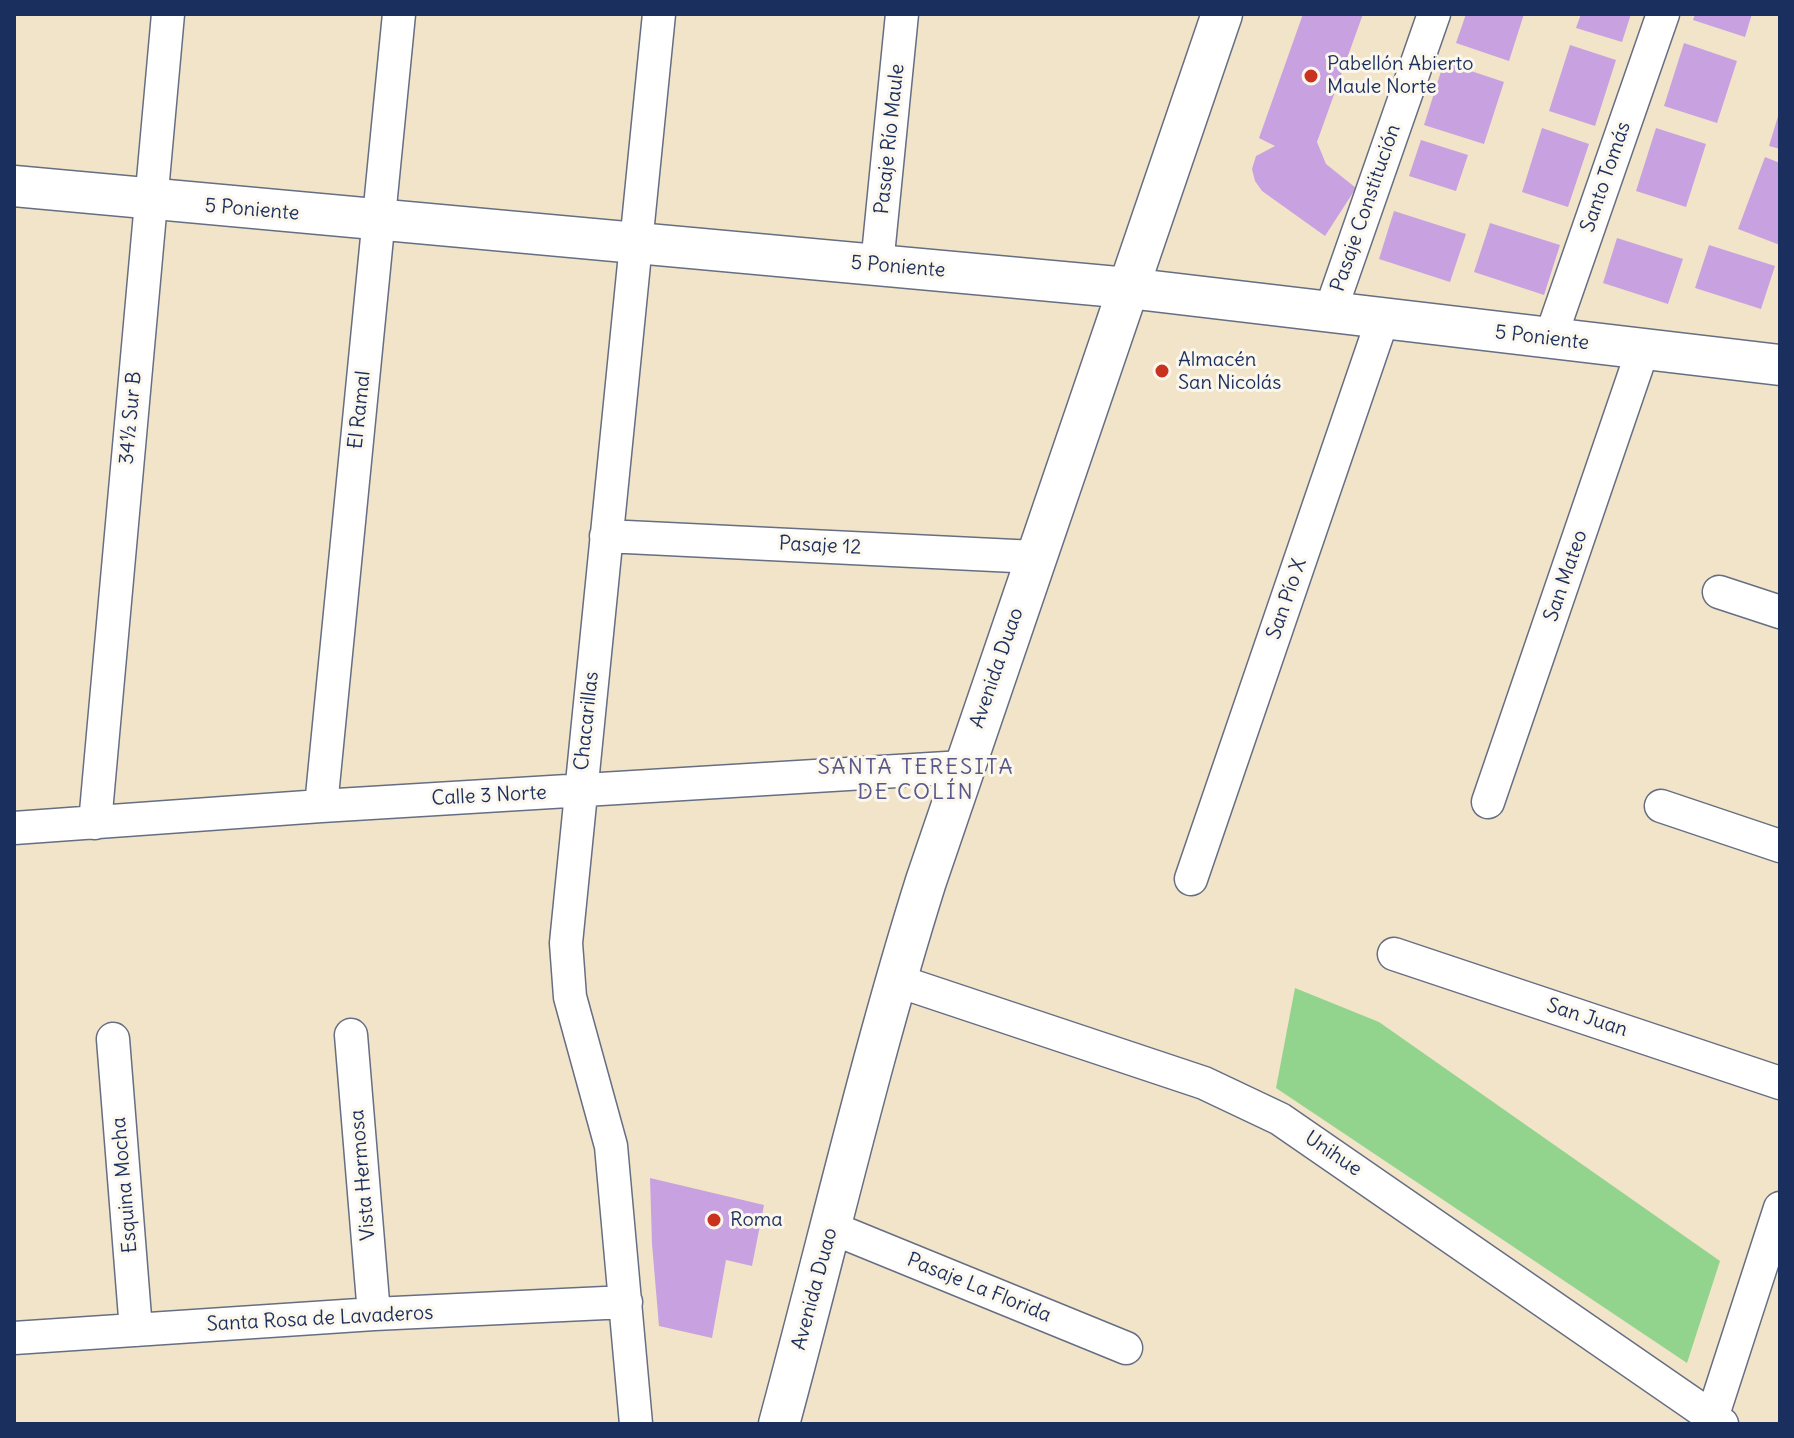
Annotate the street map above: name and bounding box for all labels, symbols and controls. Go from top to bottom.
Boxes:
place label: Pabellón Abierto Maule Norte [1327,52,1474,99]
street label: Pasaje Río Maule [870,63,910,215]
marker: Pabellón Abierto Maule Norte [1302,67,1320,85]
street label: Santo Tomás [1576,119,1636,235]
street label: Pasaje Constitución [1326,121,1406,295]
street label: 5 Poniente [204,194,300,226]
street label: 5 Poniente [850,251,946,283]
street label: 5 Poniente [1494,320,1590,356]
place label: Almacén San Nicolás [1178,348,1281,395]
marker: Almacén San Nicolás [1153,362,1171,380]
street label: 34½ Sur B [115,370,147,466]
street label: El Ramal [344,370,376,450]
street label: San Mateo [1539,527,1593,625]
street label: Pasaje 12 [778,532,862,560]
street label: San Pío X [1262,555,1312,643]
street label: Avenida Duao [965,605,1029,731]
street label: Chacarillas [570,670,604,772]
district label: SANTA TERESITA DE COLÍN [817,755,1015,806]
street label: Calle 3 Norte [431,781,547,811]
street label: San Juan [1544,994,1630,1042]
street label: Vista Hermosa [345,1108,381,1242]
street label: Esquina Mocha [107,1116,143,1254]
street label: Unihue [1300,1126,1366,1182]
place label: Roma [730,1208,783,1232]
marker: Roma [705,1211,723,1229]
street label: Avenida Duao [787,1225,843,1353]
street label: Pasaje La Florida [903,1248,1055,1328]
street label: Santa Rosa de Lavaderos [206,1301,434,1337]

